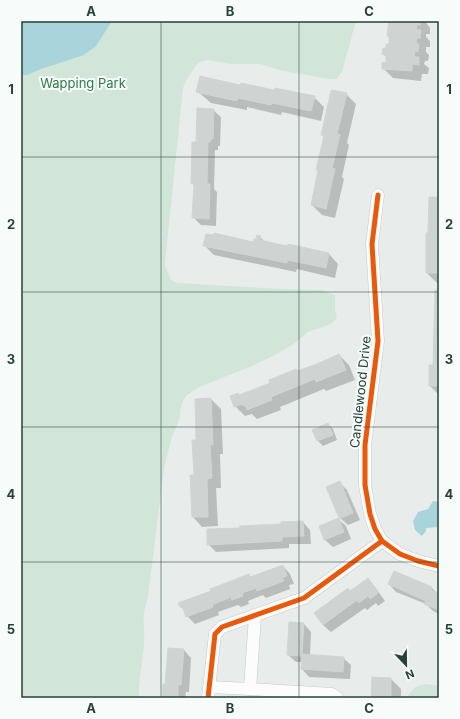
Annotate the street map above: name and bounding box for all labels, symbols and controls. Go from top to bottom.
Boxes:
text: A [86,3,96,19]
text: B [226,3,235,19]
text: C [364,3,374,19]
park label: Wapping Park [40,75,126,91]
text: 1 [8,81,14,97]
text: 1 [446,81,452,97]
text: 2 [7,216,15,232]
text: 2 [445,216,453,232]
street label: Candlewood Drive [346,335,374,449]
text: 3 [7,351,15,367]
text: 3 [445,351,453,367]
text: 4 [7,486,16,502]
text: 4 [445,486,454,502]
text: 5 [7,621,15,637]
text: 5 [445,621,453,637]
north arrow [386,645,426,685]
text: N [403,666,416,682]
text: A [86,700,96,716]
text: B [226,700,235,716]
text: C [364,700,374,716]

